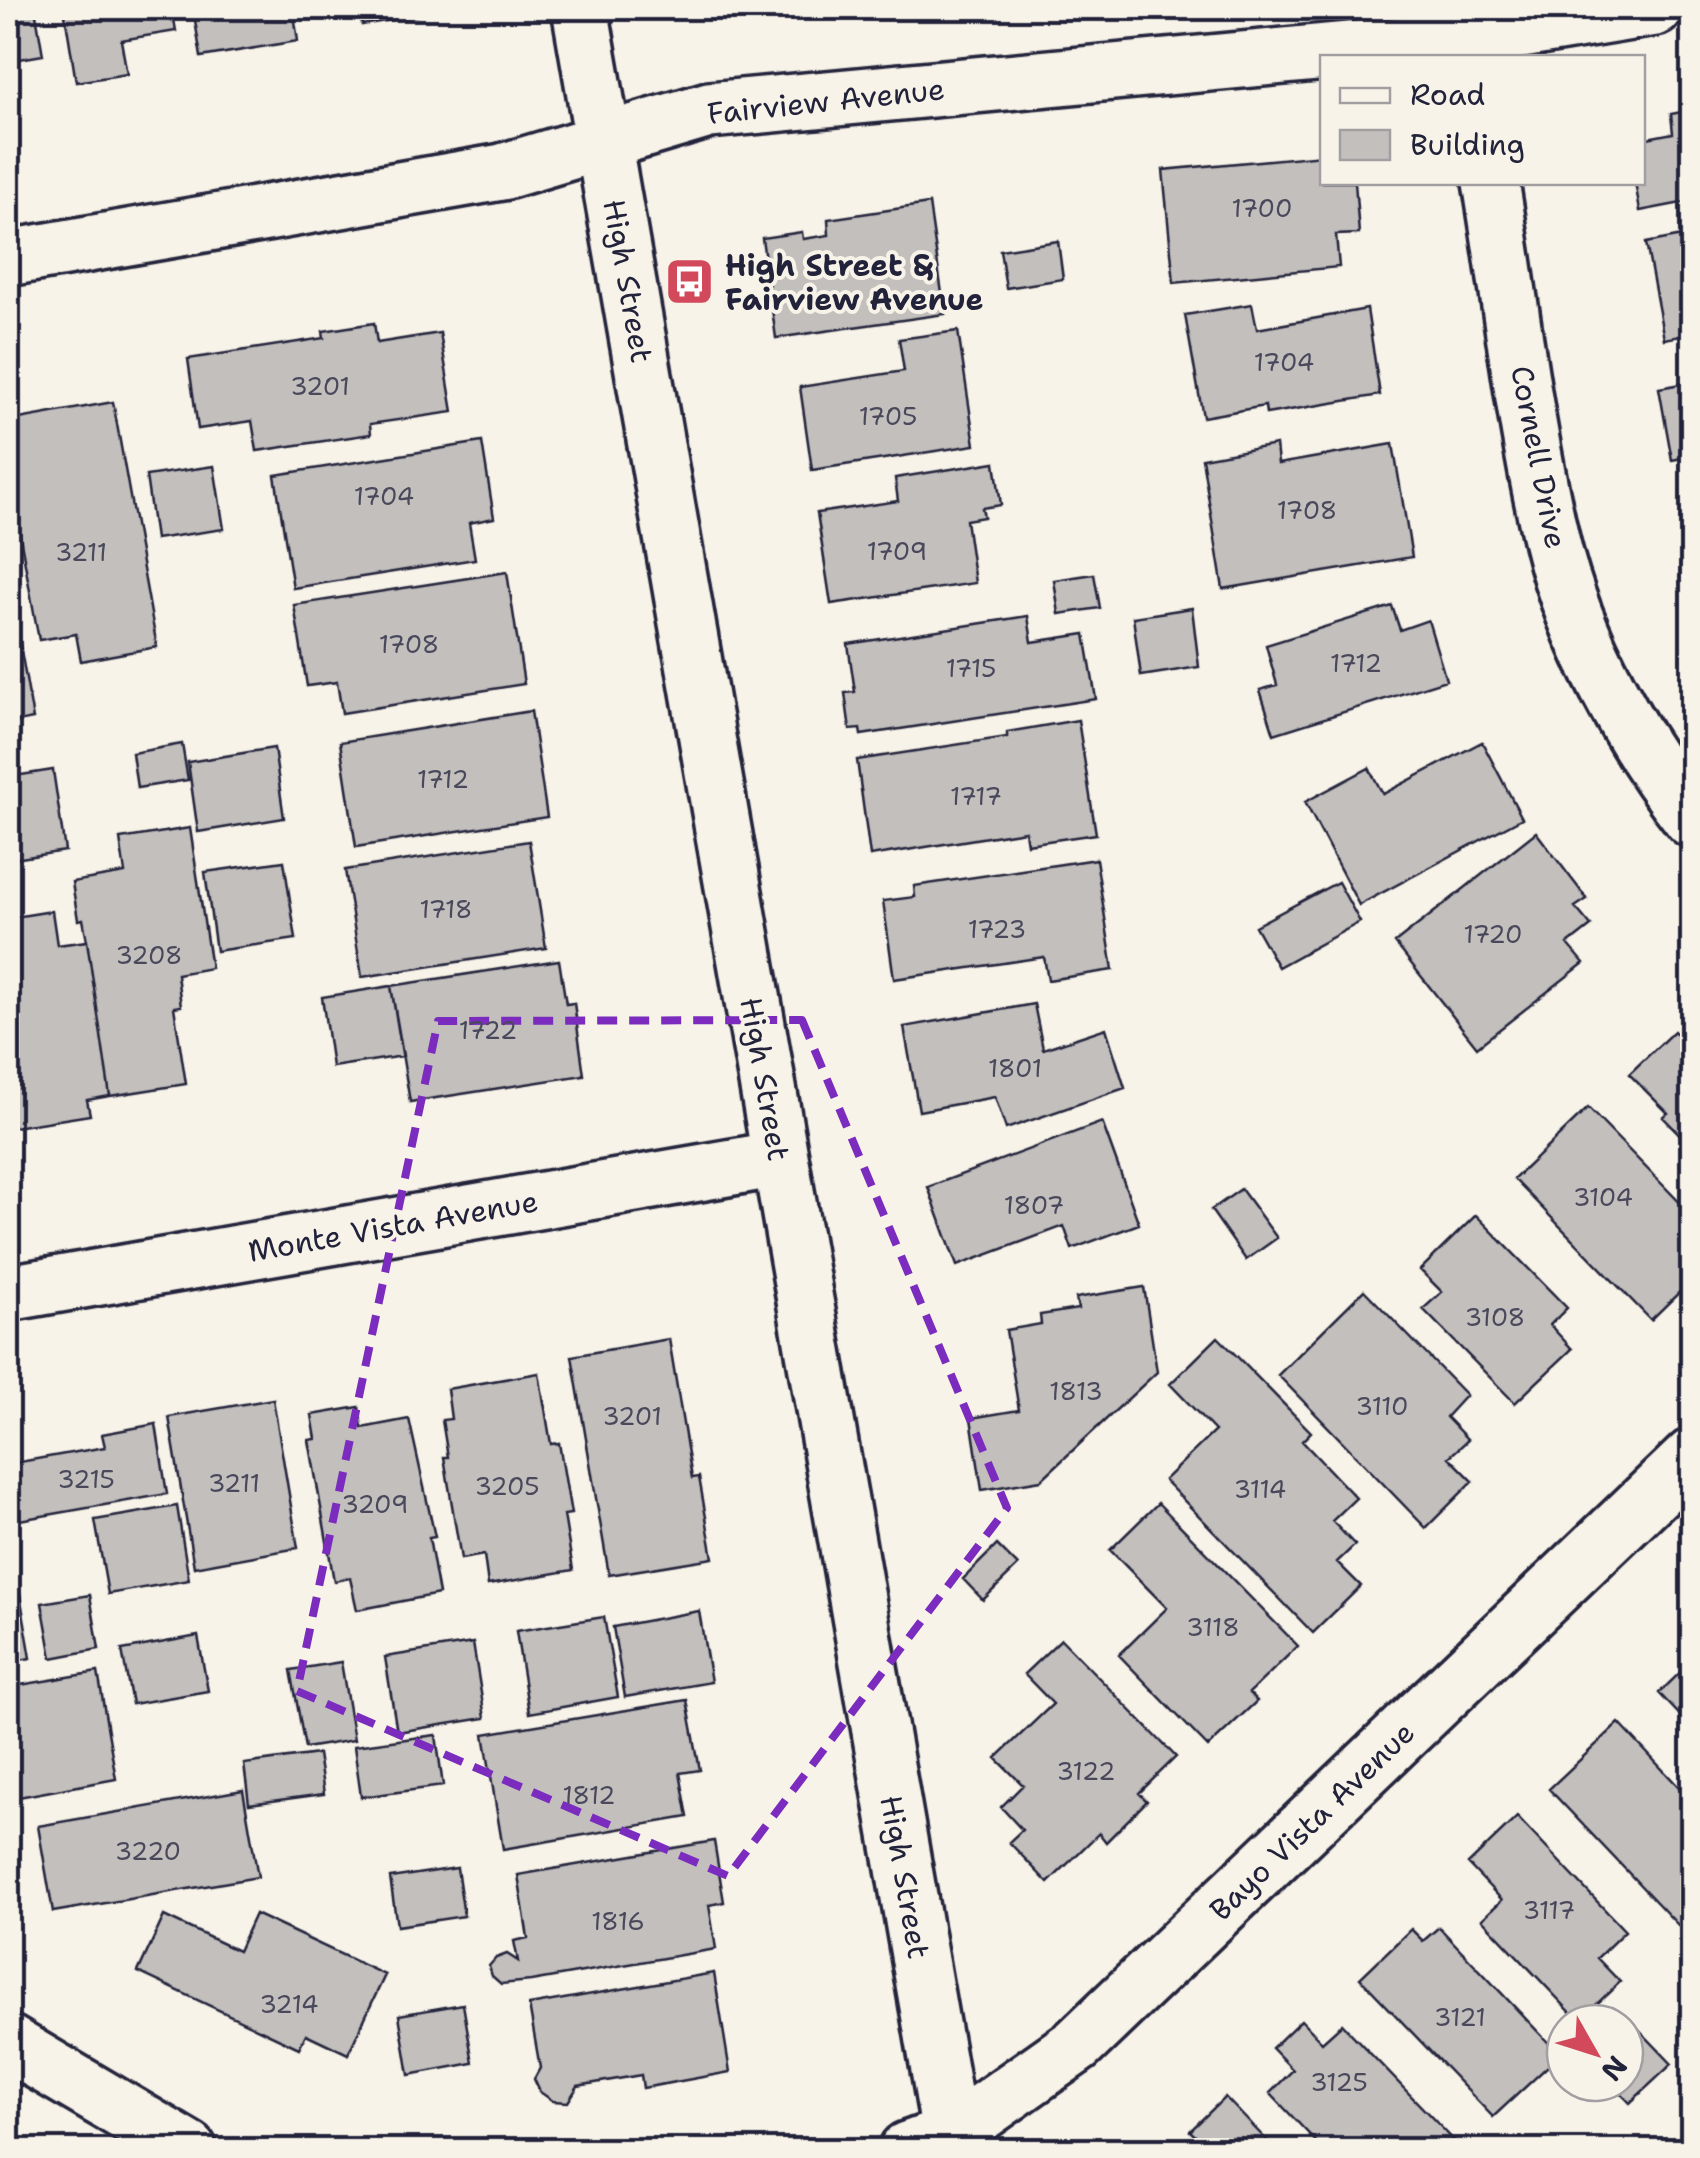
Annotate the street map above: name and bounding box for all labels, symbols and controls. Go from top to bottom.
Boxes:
legend [1320,55,1645,185]
street label: Fairview Avenue [705,68,947,134]
text: Road [1410,74,1485,115]
text: Building [1410,124,1525,165]
house number: 1700 [1232,191,1292,225]
street label: High Street [593,196,663,366]
place label: High Street & Fairview Avenue [725,245,984,320]
bus stop icon: High Street & Fairview Avenue [664,256,716,308]
house number: 1704 [1254,345,1314,379]
street label: Cornell Drive [1501,362,1577,552]
house number: 3201 [290,369,350,403]
house number: 1705 [859,399,917,433]
house number: 1704 [354,479,414,513]
house number: 1708 [1277,493,1337,527]
house number: 1709 [867,534,927,568]
house number: 3211 [55,535,107,569]
house number: 1708 [379,627,439,661]
house number: 1712 [1330,646,1382,680]
house number: 1715 [946,651,996,685]
house number: 1712 [417,762,469,796]
house number: 1717 [950,779,1002,813]
house number: 1718 [420,892,472,926]
house number: 1723 [968,912,1026,946]
house number: 1720 [1464,917,1522,951]
house number: 3208 [115,938,183,972]
street label: High Street [730,994,800,1164]
house number: 1722 [459,1013,517,1047]
house number: 1801 [988,1051,1042,1085]
street label: Monte Vista Avenue [245,1180,541,1272]
house number: 3104 [1573,1180,1633,1214]
house number: 1807 [1004,1188,1064,1222]
house number: 3108 [1465,1300,1525,1334]
house number: 1813 [1049,1374,1103,1408]
house number: 3110 [1355,1389,1409,1423]
house number: 3201 [602,1399,662,1433]
house number: 3215 [57,1462,115,1496]
house number: 3211 [208,1466,260,1500]
house number: 3205 [474,1469,540,1503]
house number: 3114 [1234,1472,1286,1506]
house number: 3209 [342,1487,408,1521]
house number: 3118 [1186,1610,1240,1644]
street label: Bayo Vista Avenue [1201,1712,1423,1930]
house number: 3122 [1056,1754,1116,1788]
house number: 1812 [562,1778,616,1812]
street label: High Street [870,1792,940,1962]
house number: 3220 [115,1834,181,1868]
house number: 3117 [1523,1893,1575,1927]
house number: 1816 [591,1904,645,1938]
house number: 3214 [260,1987,318,2021]
house number: 3121 [1434,2000,1486,2034]
north arrow [1545,2003,1645,2103]
text: N [1593,2048,1636,2089]
house number: 3125 [1310,2065,1368,2099]

